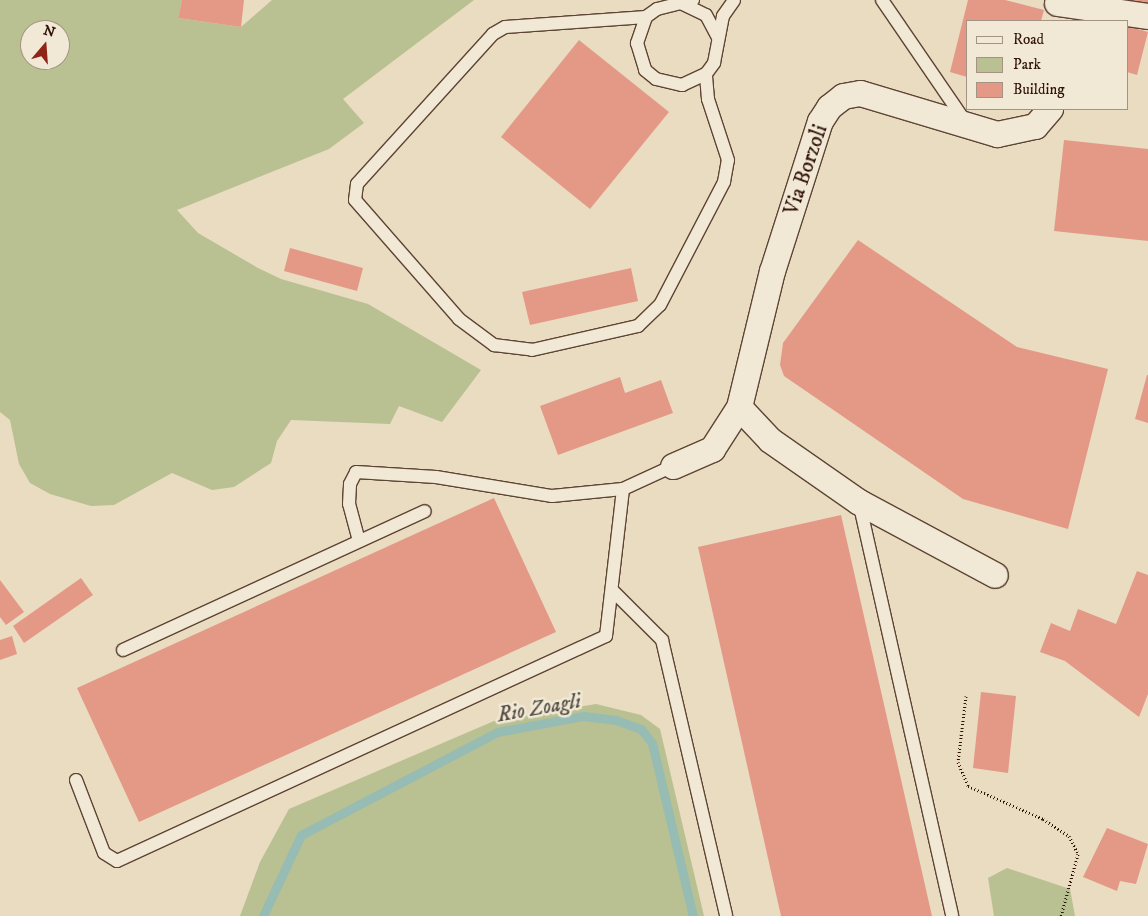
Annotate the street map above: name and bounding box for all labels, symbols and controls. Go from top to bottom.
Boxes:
north arrow [20,20,70,70]
legend [966,20,1128,110]
text: N [41,21,58,42]
text: Road [1013,30,1044,49]
text: Park [1013,55,1041,74]
text: Building [1013,80,1065,99]
street label: Via Borzoli [779,121,833,219]
water label: Rio Zoagli [495,688,583,728]

